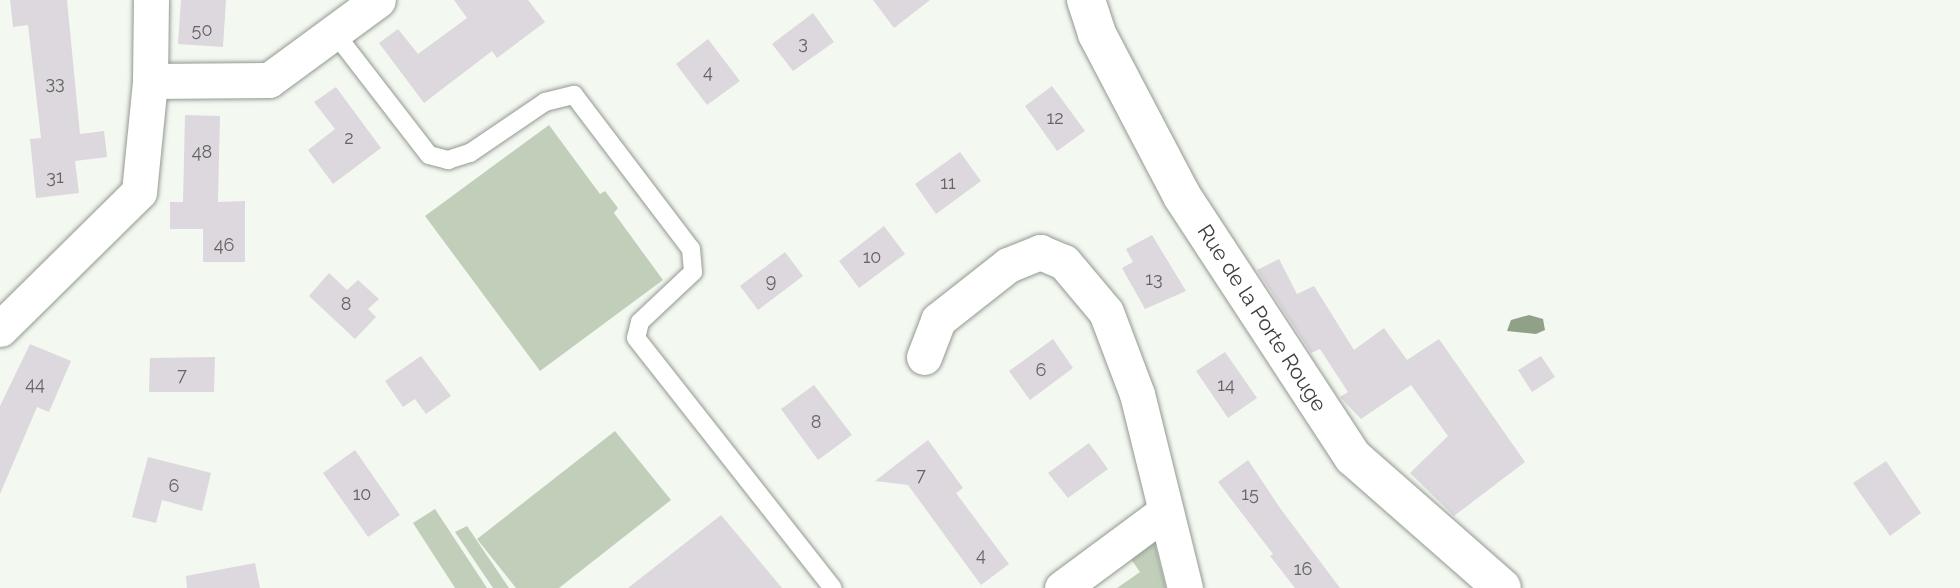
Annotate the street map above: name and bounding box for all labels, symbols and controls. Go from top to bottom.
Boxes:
house number: 50 [192,19,212,41]
house number: 3 [798,32,808,54]
house number: 4 [703,61,713,83]
house number: 33 [45,72,65,94]
house number: 12 [1046,107,1064,129]
house number: 2 [344,127,354,149]
house number: 48 [192,141,212,163]
house number: 31 [46,166,64,188]
house number: 11 [940,172,956,194]
street label: Rue de la Porte Rouge [1192,220,1332,416]
house number: 46 [214,234,234,256]
house number: 10 [863,246,881,268]
house number: 13 [1145,268,1163,290]
house number: 9 [766,270,776,292]
house number: 8 [341,293,351,315]
house number: 6 [1036,359,1046,381]
house number: 7 [177,364,187,386]
house number: 44 [25,373,45,395]
house number: 14 [1217,374,1235,396]
house number: 8 [811,411,821,433]
house number: 7 [916,464,926,486]
house number: 6 [169,475,179,497]
house number: 10 [353,483,371,505]
house number: 15 [1241,483,1259,505]
house number: 4 [976,544,986,566]
house number: 16 [1294,558,1312,580]

